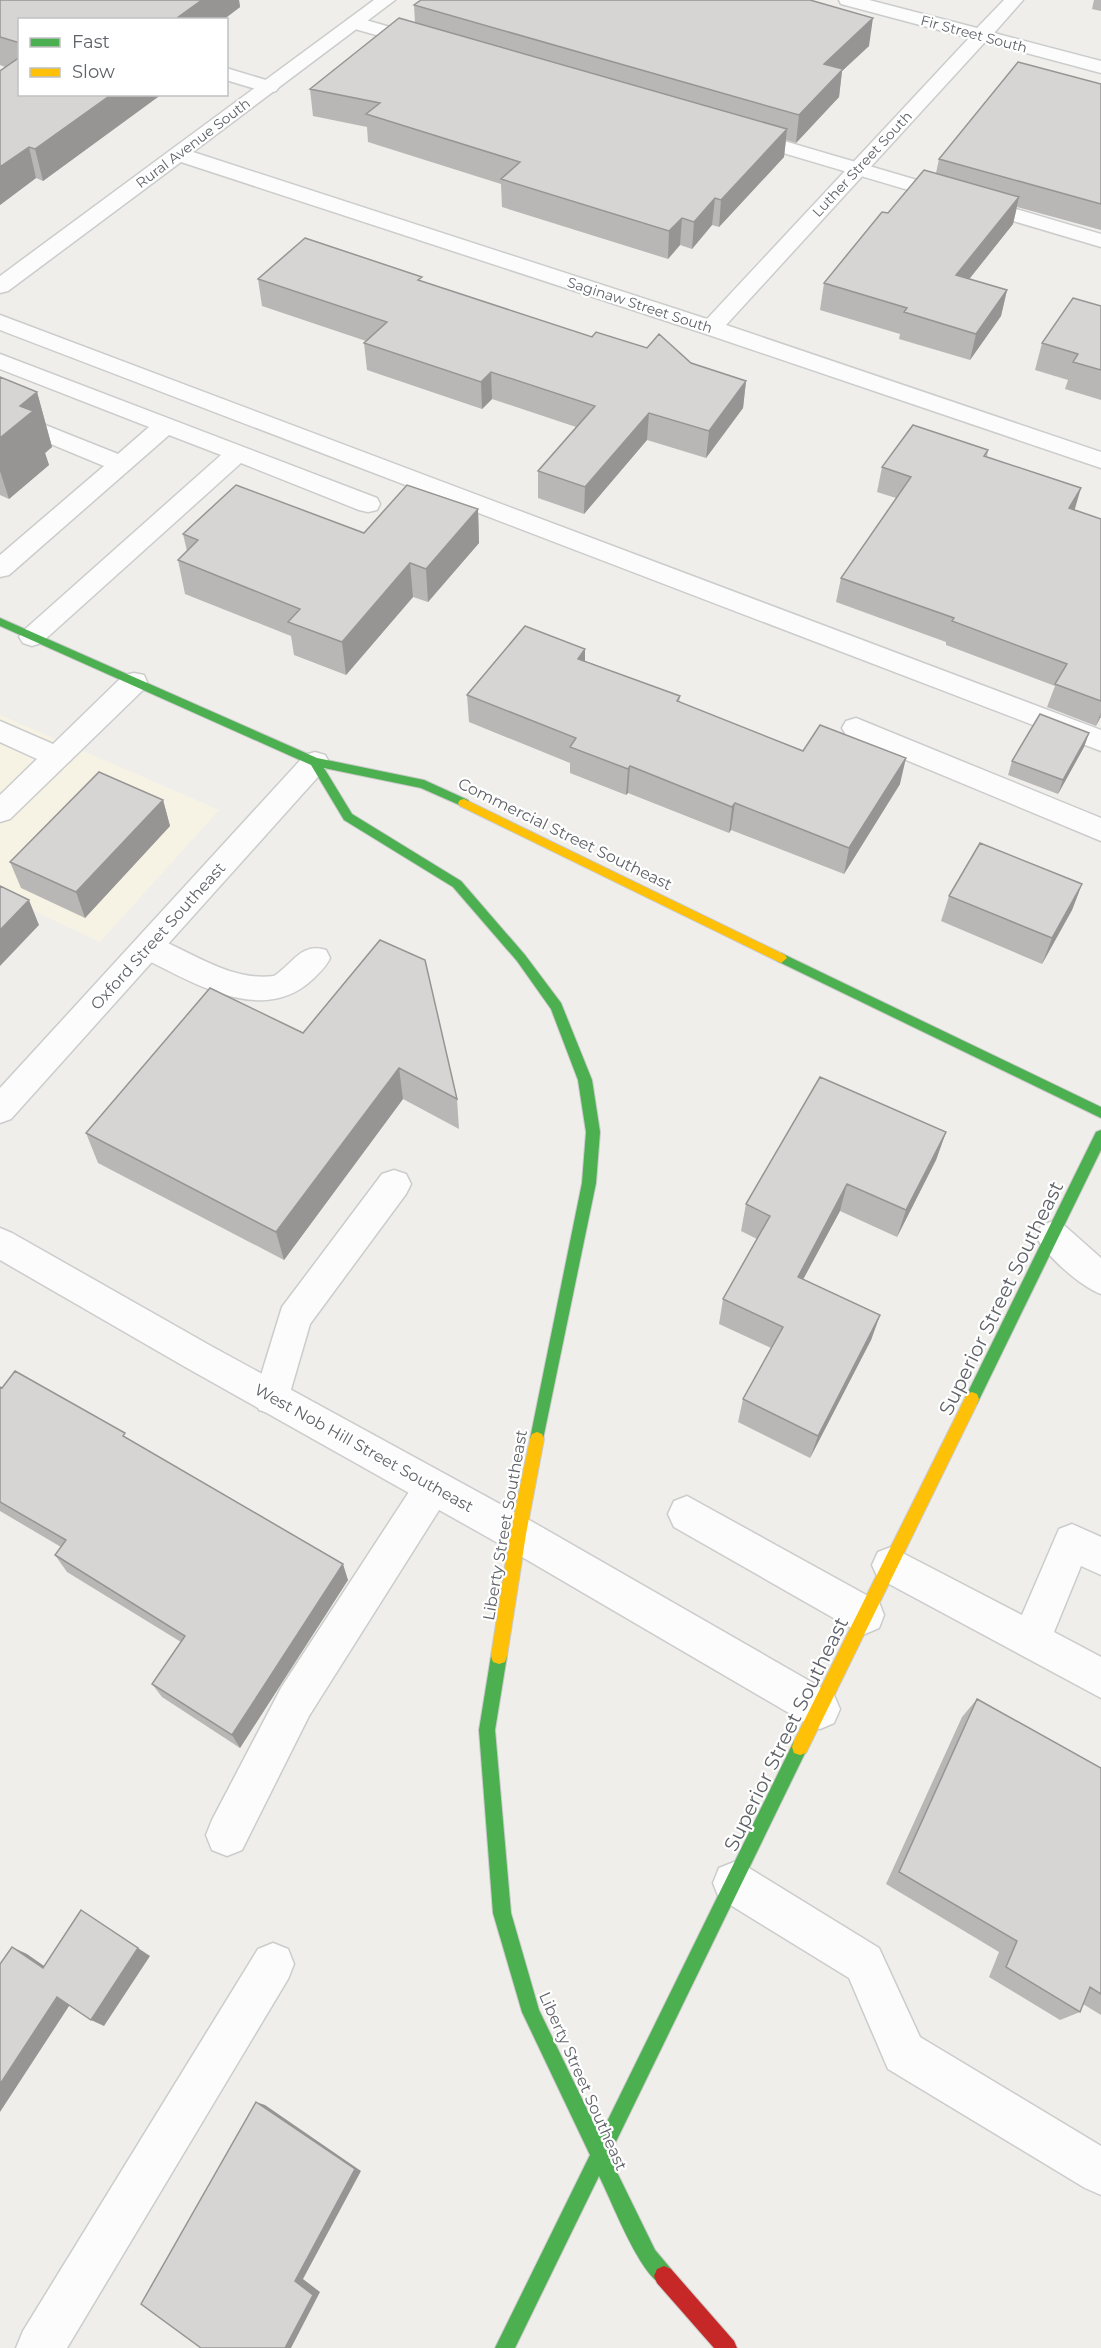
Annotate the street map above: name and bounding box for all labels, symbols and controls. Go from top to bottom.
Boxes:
street label: Fir Street South [919,11,1029,57]
legend [18,18,228,96]
text: Fast [72,31,110,53]
text: Slow [72,61,115,83]
street label: Rural Avenue South [132,94,254,192]
street label: Luther Street South [808,107,916,221]
street label: Saginaw Street South [565,273,715,337]
street label: Commercial Street Southeast [455,774,676,894]
street label: Oxford Street Southeast [87,858,230,1014]
street label: Superior Street Southeast [934,1177,1068,1419]
street label: West Nob Hill Street Southeast [251,1380,477,1516]
street label: Liberty Street Southeast [479,1428,531,1622]
street label: Superior Street Southeast [719,1613,853,1855]
street label: Liberty Street Southeast [535,1989,631,2174]

